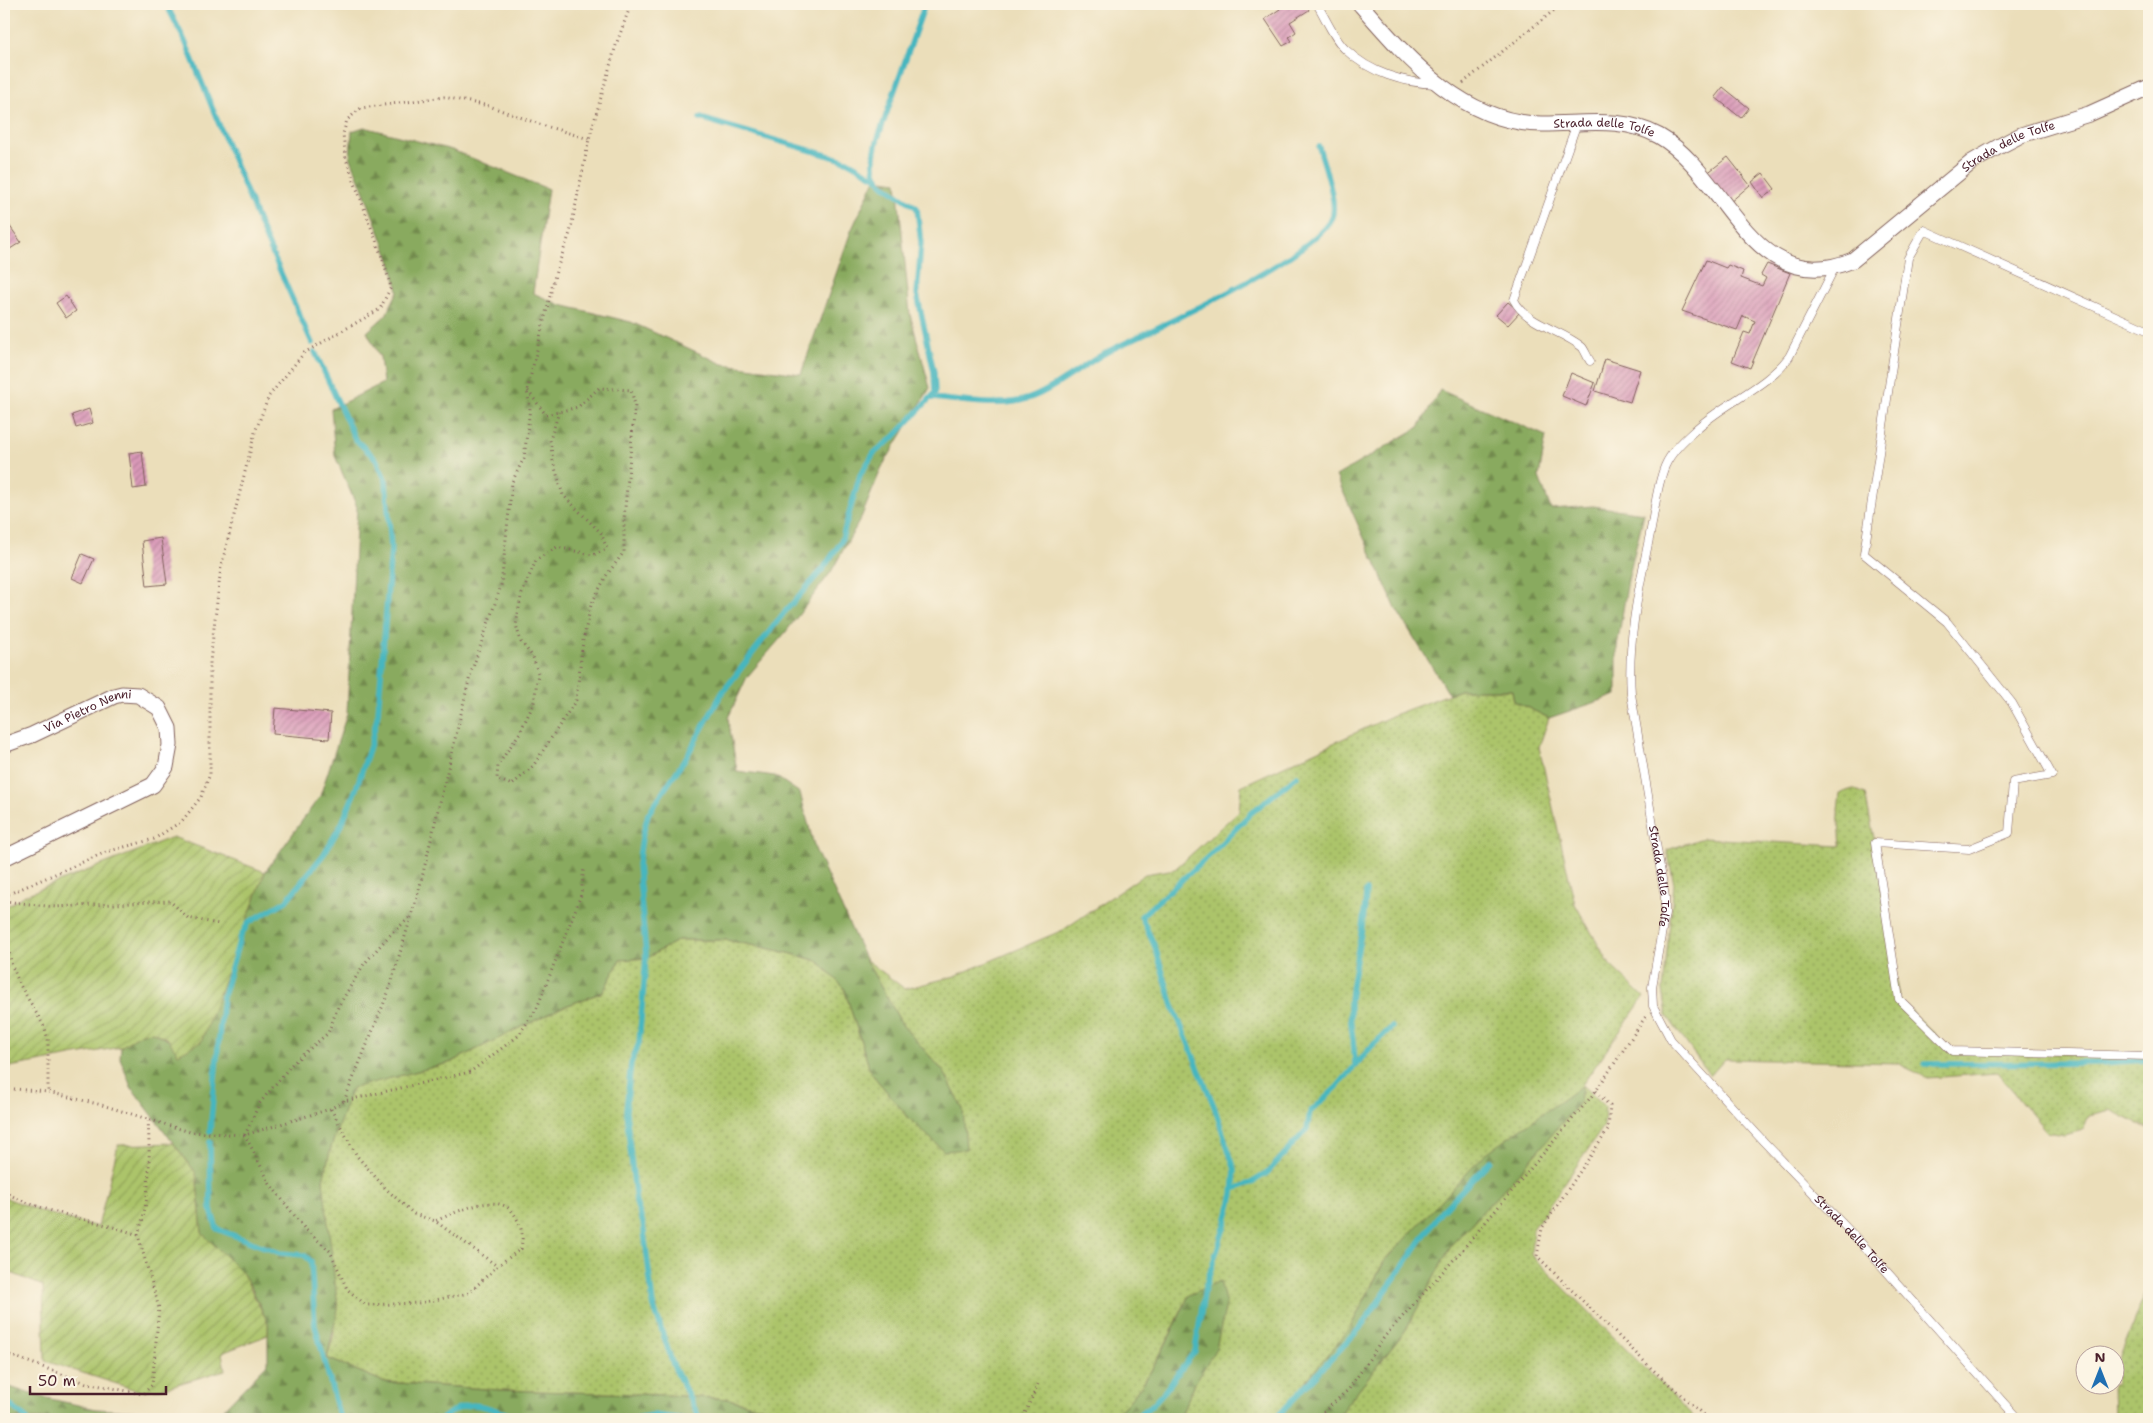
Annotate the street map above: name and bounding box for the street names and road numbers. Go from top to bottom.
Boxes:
street label: Strada delle Tolfe [1553,114,1658,141]
street label: Strada delle Tolfe [1958,117,2057,176]
street label: Via Pietro Nenni [41,686,132,736]
street label: Strada delle Tolfe [1645,824,1673,929]
street label: Strada delle Tolfe [1811,1191,1893,1277]

